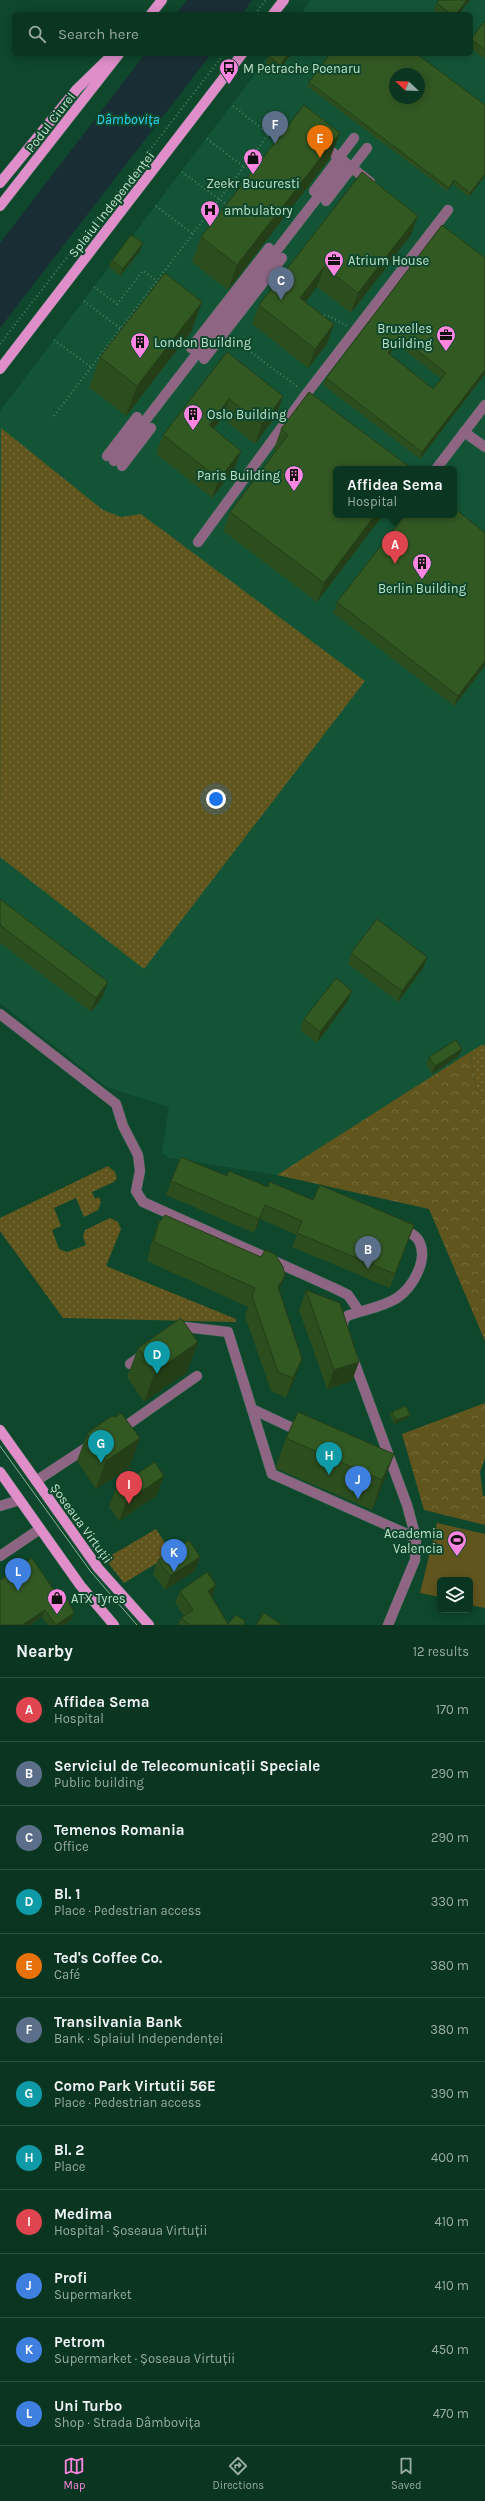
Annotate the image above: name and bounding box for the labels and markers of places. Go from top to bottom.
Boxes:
bus stop icon: M Petrache Poenaru [218,57,240,85]
place label: M Petrache Poenaru [243,61,361,76]
pin: F [262,111,288,144]
pin: E [307,125,333,158]
shop icon: Zeekr Bucuresti [242,147,264,175]
place label: Zeekr Bucuresti [206,176,300,191]
hospital icon: ambulatory [199,199,221,227]
place label: ambulatory [224,203,292,218]
office icon: Atrium House [323,249,345,277]
place label: Atrium House [348,253,430,268]
pin: C [268,267,294,300]
place label: Bruxelles Building [377,321,433,351]
office icon: Bruxelles Building [435,324,457,352]
building icon: London Building [129,331,151,359]
place label: London Building [154,335,252,350]
building icon: Oslo Building [182,403,204,431]
place label: Oslo Building [207,407,287,422]
building icon: Paris Building [283,464,305,492]
place label: Paris Building [197,468,281,483]
pin: A [382,531,408,564]
building icon: Berlin Building [411,552,433,580]
place label: Berlin Building [378,581,467,596]
pin: B [355,1236,381,1269]
pin: D [144,1341,170,1374]
pin: G [88,1430,114,1463]
pin: H [316,1442,342,1475]
pin: J [345,1466,371,1499]
pin: I [116,1471,142,1504]
place label: Academia Valencia [384,1526,443,1556]
sports icon: Academia Valencia [446,1529,468,1557]
pin: K [161,1539,187,1572]
pin: L [5,1558,31,1591]
shop icon: ATX Tyres [46,1587,68,1615]
place label: ATX Tyres [71,1591,126,1606]

